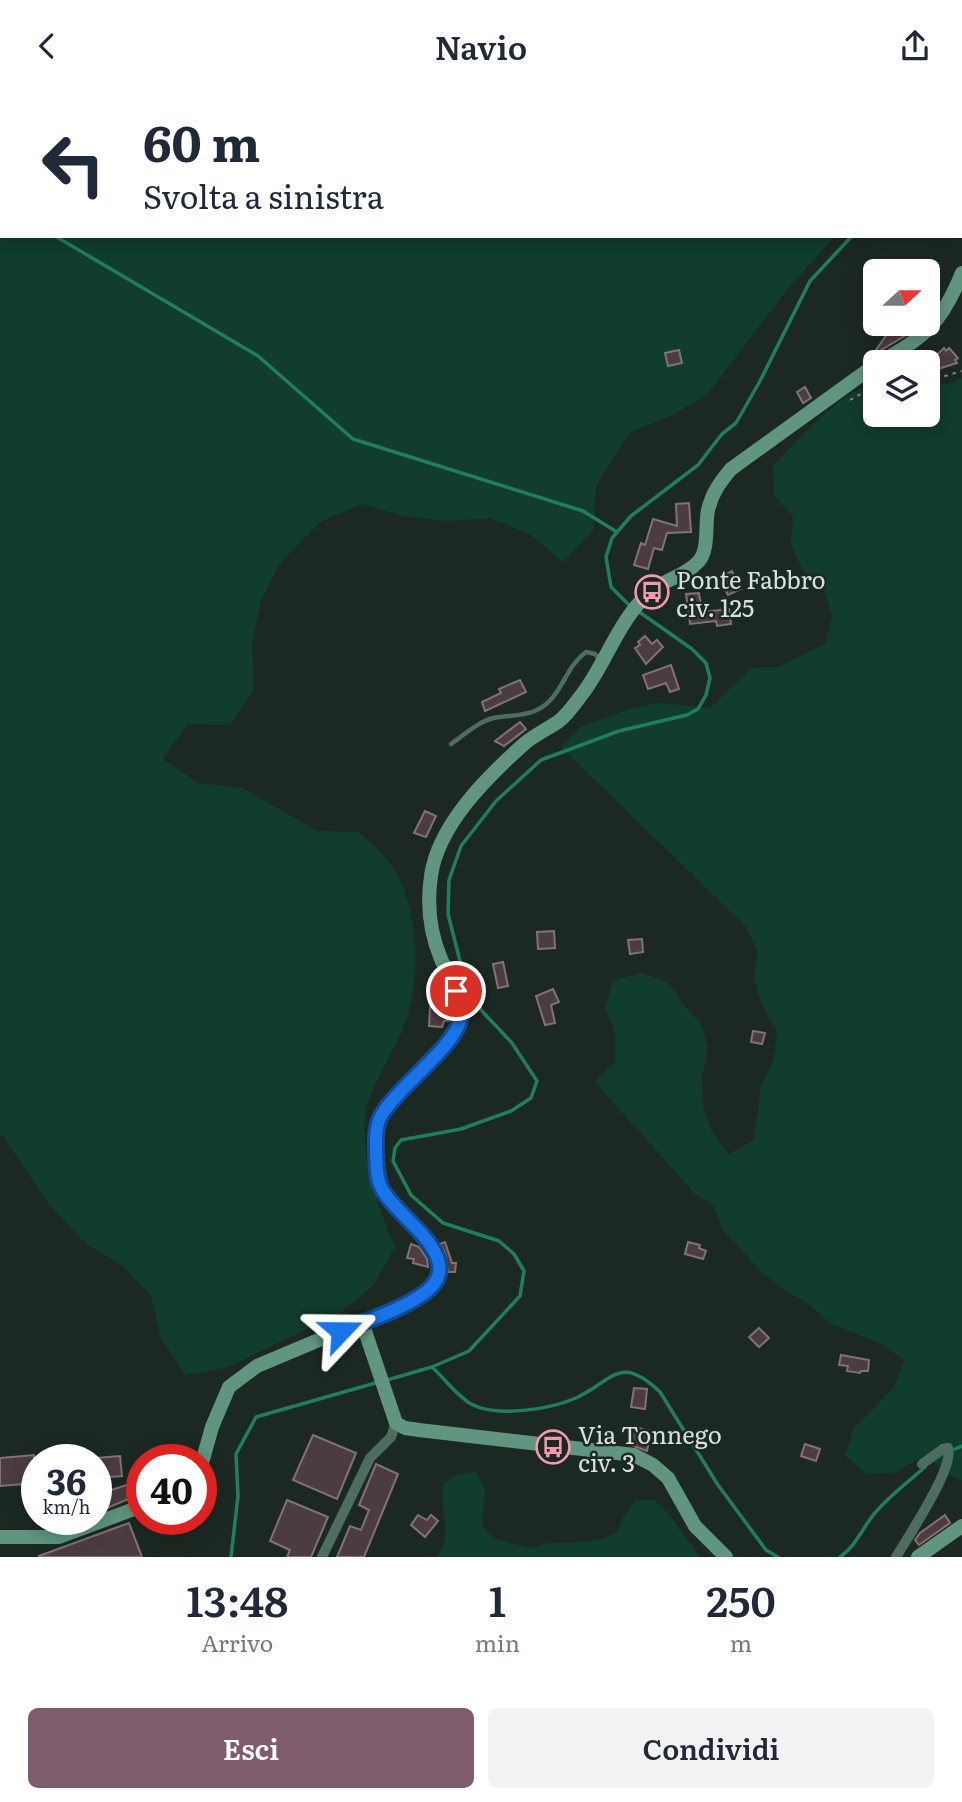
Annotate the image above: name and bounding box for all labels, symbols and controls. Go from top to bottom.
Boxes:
text: Navio [435,22,527,70]
icon: back [28,27,66,65]
icon: share [896,27,934,65]
text: 60 m [143,104,260,177]
icon: left [28,119,119,210]
text: Svolta a sinistra [143,171,384,219]
north arrow [863,259,940,336]
map controls [863,259,940,427]
button: layers [863,350,940,427]
place label: Ponte Fabbro civ. 125 [676,561,826,624]
bus stop icon: Ponte Fabbro civ. 125 [633,573,671,611]
pin [426,961,486,1021]
icon: arrive [437,972,475,1010]
position arrow [304,1294,378,1368]
place label: Via Tonnego civ. 3 [578,1416,722,1479]
bus stop icon: Via Tonnego civ. 3 [534,1428,572,1466]
speed limit sign: 40 [126,1444,217,1535]
text: 36 [47,1454,86,1506]
text: km/h [43,1493,90,1520]
text: 13:48 [186,1568,288,1630]
text: 1 [489,1568,506,1630]
text: 250 [706,1568,776,1630]
text: Arrivo [202,1625,273,1659]
text: min [475,1625,520,1659]
text: m [730,1625,752,1659]
button: Esci [28,1708,474,1788]
button: Condividi [488,1708,934,1788]

